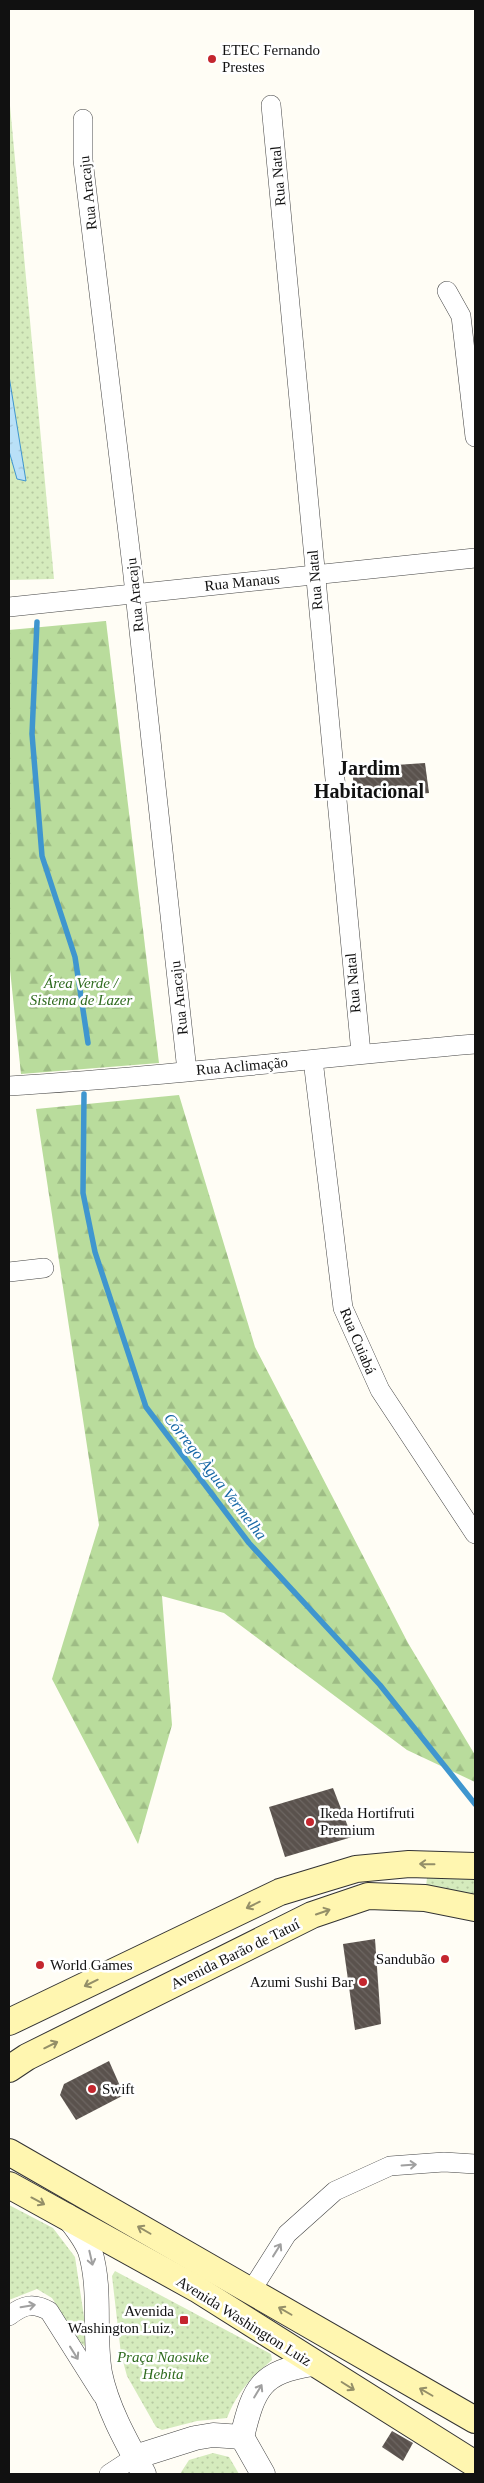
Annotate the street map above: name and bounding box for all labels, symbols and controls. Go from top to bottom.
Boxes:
place label: ETEC Fernando Prestes [222,42,320,75]
marker: ETEC Fernando Prestes [206,53,218,65]
street label: Rua Natal [267,145,289,207]
street label: Rua Aracaju [76,155,100,231]
street label: Rua Natal [304,549,326,611]
street label: Rua Aracaju [123,557,147,633]
street label: Rua Manaus [204,570,280,594]
district label: Jardim Habitacional [314,757,424,802]
street label: Rua Natal [342,952,364,1014]
street label: Rua Aracaju [167,960,191,1036]
park label: Área Verde / Sistema de Lazer [30,975,132,1008]
street label: Rua Aclimação [195,1054,289,1078]
street label: Rua Cuiabá [337,1305,379,1377]
water label: Córrego Àgua Vermelha [160,1409,271,1544]
place label: Ikeda Hortifruti Premium [320,1805,415,1838]
marker: Ikeda Hortifruti Premium [304,1816,316,1828]
one-way arrow [419,1860,435,1869]
one-way arrow [246,1901,261,1911]
one-way arrow [314,1906,330,1916]
street label: Avenida Barão de Tatuí [168,1916,302,1992]
place label: Sandubão [376,1951,435,1967]
marker: Sandubão [439,1953,451,1965]
place label: World Games [50,1957,133,1973]
marker: World Games [34,1959,46,1971]
place label: Azumi Sushi Bar [250,1974,353,1990]
marker: Azumi Sushi Bar [357,1976,369,1988]
one-way arrow [84,1979,99,1988]
one-way arrow [43,2040,58,2049]
place label: Swift [102,2081,135,2097]
marker: Swift [86,2083,98,2095]
one-way arrow [401,2160,417,2169]
one-way arrow [30,2197,45,2206]
one-way arrow [137,2225,152,2235]
one-way arrow [272,2243,282,2257]
one-way arrow [87,2249,96,2265]
street label: Avenida Washington Luiz [174,2273,315,2369]
one-way arrow [20,2301,36,2311]
place label: Avenida Washington Luiz, [68,2303,174,2336]
one-way arrow [278,2306,293,2316]
marker: Avenida Washington Luiz, [178,2314,190,2326]
one-way arrow [70,2345,80,2359]
park label: Praça Naosuke Hebita [116,2349,209,2382]
one-way arrow [341,2381,355,2391]
one-way arrow [253,2384,264,2398]
one-way arrow [420,2386,434,2396]

